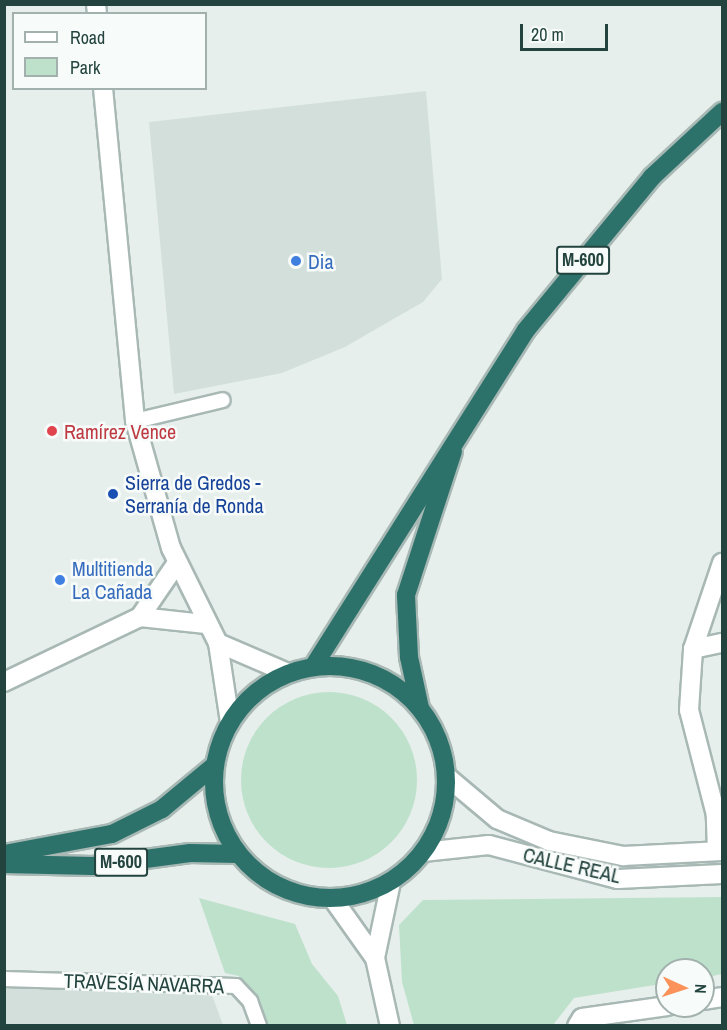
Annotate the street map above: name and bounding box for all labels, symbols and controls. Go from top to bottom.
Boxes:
legend [12,12,207,90]
scale bar [523,12,612,50]
text: 20 m [531,22,564,47]
text: Road [70,25,105,50]
text: Park [70,55,100,80]
road number: M-600 [556,245,610,275]
place label: Dia [308,249,334,273]
marker: Dia [289,254,303,268]
place label: Ramírez Vence [64,419,176,443]
marker: Ramírez Vence [45,424,59,438]
place label: Sierra de Gredos - Serranía de Ronda [125,470,264,517]
marker: Sierra de Gredos - Serranía de Ronda [106,487,120,501]
place label: Multitienda La Cañada [72,556,153,603]
marker: Multitienda La Cañada [53,573,67,587]
street label: CALLE REAL [521,842,623,888]
road number: M-600 [94,847,148,877]
north arrow [655,958,715,1018]
street label: TRAVESÍA NAVARRA [63,968,225,998]
text: N [690,984,712,994]

